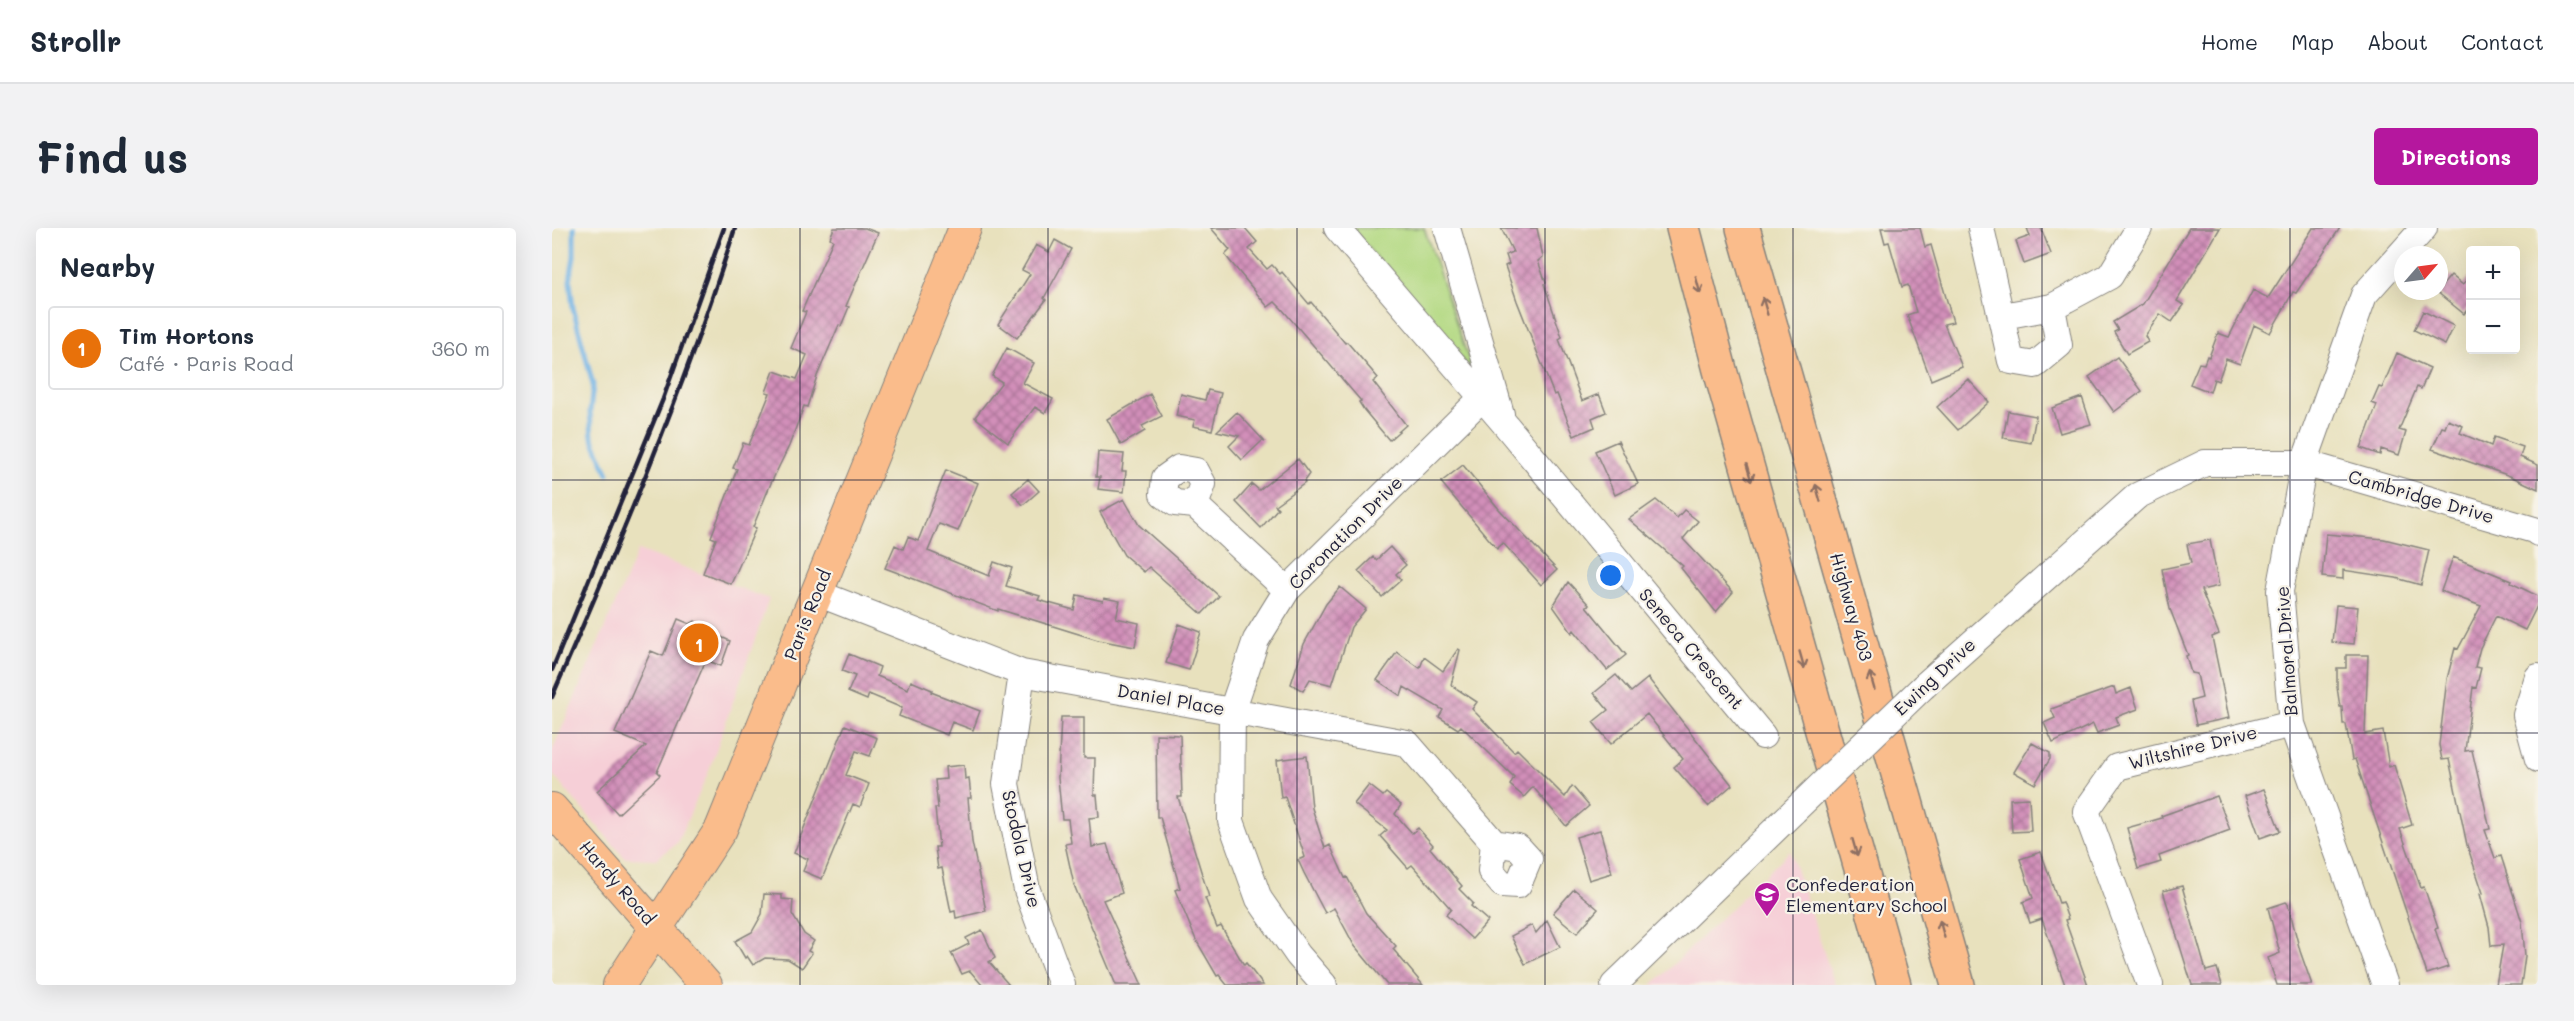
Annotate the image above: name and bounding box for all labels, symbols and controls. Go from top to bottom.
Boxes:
text: Strollr [30,23,121,59]
text: Home [2201,28,2258,55]
text: Map [2291,28,2334,55]
text: About [2367,28,2428,55]
text: Contact [2461,28,2544,55]
button: Directions [2374,128,2538,185]
text: Find us [36,129,188,184]
north arrow [2394,246,2448,300]
map controls [2466,246,2520,354]
button: + [2466,246,2520,300]
text: Nearby [60,250,155,284]
one-way arrow [1693,275,1704,294]
one-way arrow [1759,296,1770,315]
button: − [2466,300,2520,354]
text: Tim Hortons [119,321,254,350]
text: 1 [77,335,86,361]
text: 360 m [432,335,490,361]
text: Café · Paris Road [119,350,293,376]
one-way arrow [1744,463,1755,482]
street label: Cambridge Drive [2346,464,2497,528]
street label: Coronation Drive [1283,470,1407,594]
one-way arrow [1812,484,1823,503]
street label: Highway 403 [1825,550,1879,664]
your location [1596,561,1625,590]
street label: Paris Road [778,566,836,664]
street label: Seneca Crescent [1634,583,1750,714]
street label: Balmoral Drive [2269,585,2303,717]
pin: 1 [680,620,718,666]
street label: Ewing Drive [1888,632,1980,720]
one-way arrow [1797,651,1808,670]
one-way arrow [1866,672,1877,691]
street label: Daniel Place [1115,678,1227,720]
street label: Wiltshire Drive [2126,719,2260,775]
street label: Stodola Drive [997,788,1047,910]
street label: Hardy Road [574,835,661,930]
one-way arrow [1850,838,1861,857]
place label: Confederation Elementary School [1786,872,1948,917]
school or university icon: Confederation Elementary School [1752,880,1782,918]
one-way arrow [1936,920,1947,939]

